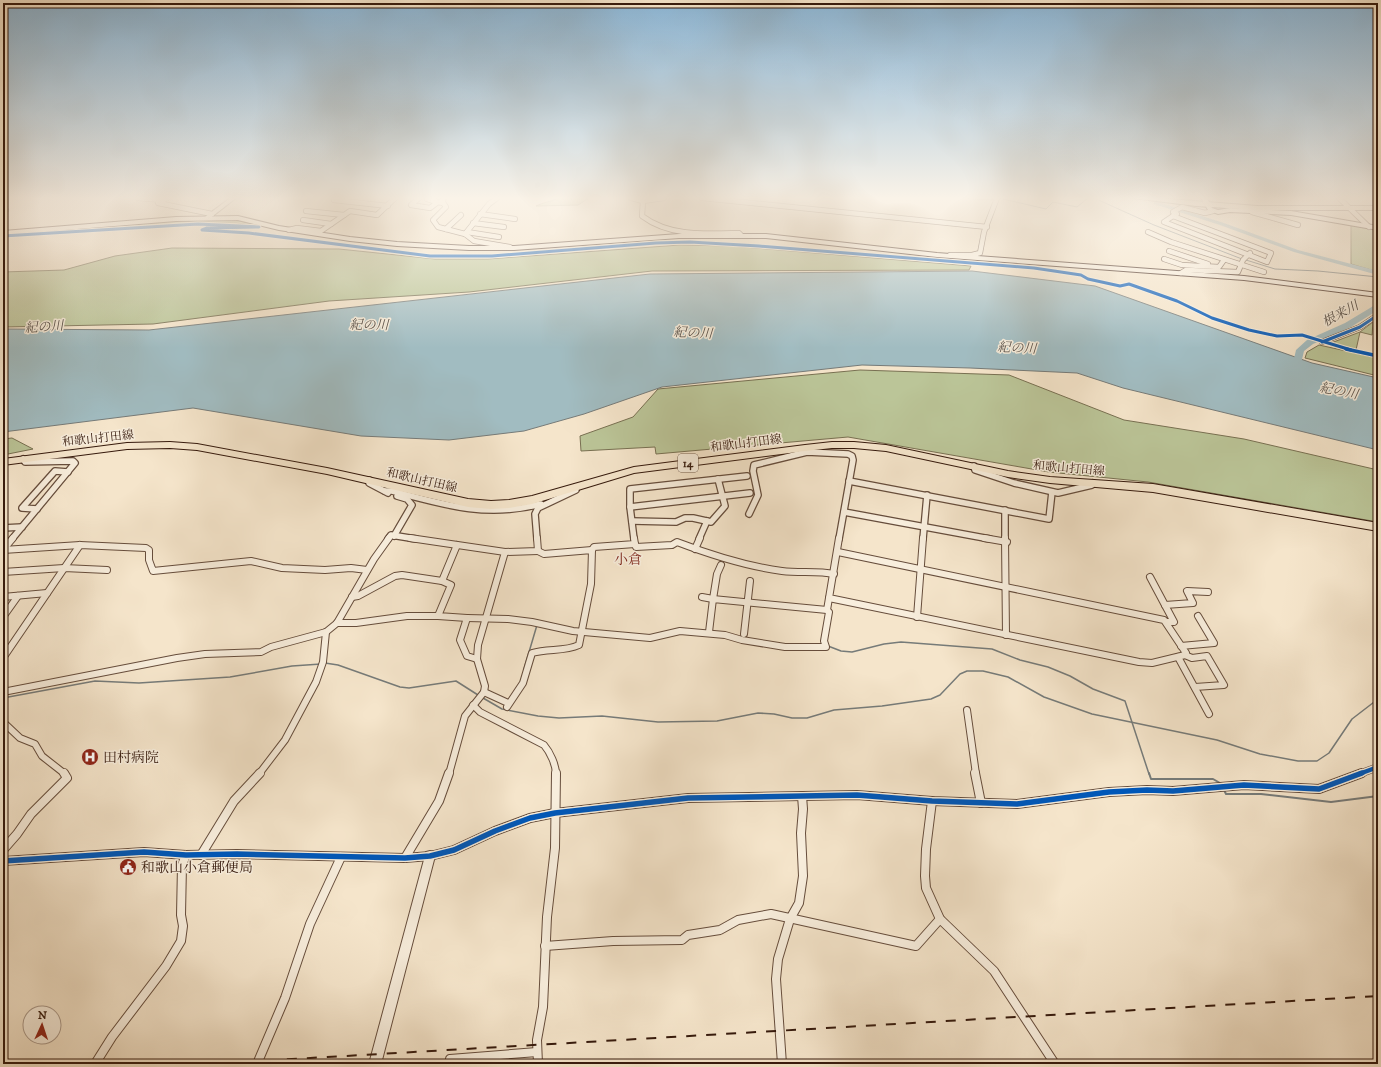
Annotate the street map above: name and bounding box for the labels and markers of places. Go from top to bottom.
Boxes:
hospital icon: 田村病院 [80,747,100,767]
place label: 田村病院 [103,749,159,767]
public building icon: 和歌山小倉郵便局 [118,857,138,877]
place label: 和歌山小倉郵便局 [141,859,253,877]

